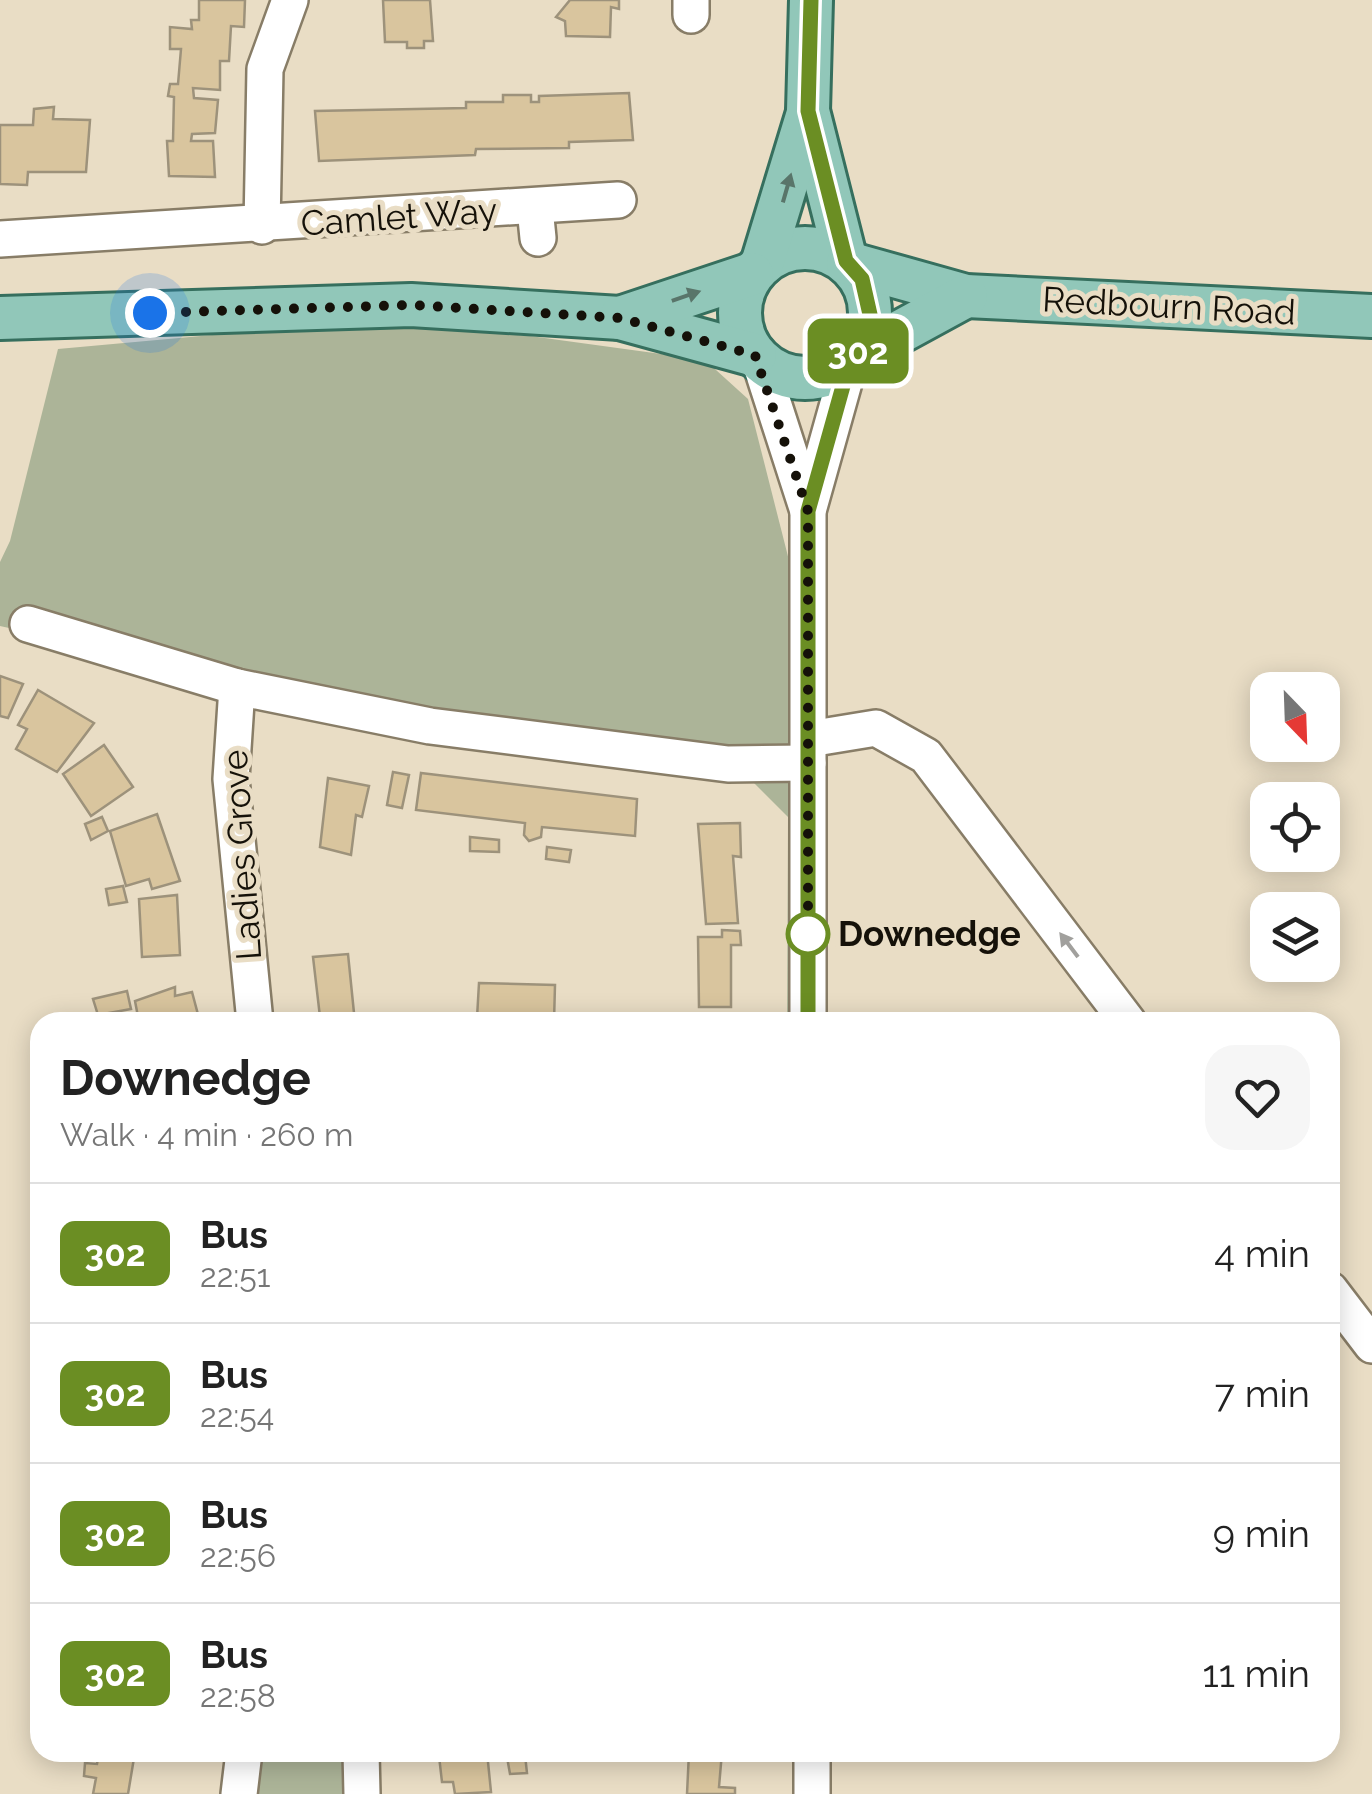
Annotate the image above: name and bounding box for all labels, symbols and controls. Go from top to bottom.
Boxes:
one-way arrow [779,172,795,203]
street label: Camlet Way [299,189,499,244]
street label: Redbourn Road [1041,278,1297,333]
your location [125,288,175,338]
one-way arrow [672,288,702,303]
line badge: 302 [800,318,916,384]
text: 302 [828,331,888,372]
north arrow [1250,672,1340,762]
map controls [1250,672,1340,982]
street label: Ladies Grove [214,748,269,962]
button: locate [1250,782,1340,872]
button: layers [1250,892,1340,982]
marker: Downedge [787,913,829,955]
place label: Downedge [838,913,1021,954]
one-way arrow [1059,932,1079,958]
button: heart [1205,1045,1310,1150]
text: Downedge [60,1050,311,1106]
text: Walk · 4 min · 260 m [60,1116,353,1153]
text: Bus [200,1212,268,1257]
text: 4 min [1214,1231,1310,1276]
text: 302 [85,1233,145,1274]
text: 22:51 [200,1257,271,1294]
text: Bus [200,1352,268,1397]
text: 7 min [1215,1371,1310,1416]
text: 302 [85,1373,145,1414]
text: 22:54 [200,1397,274,1434]
text: Bus [200,1492,268,1537]
text: 9 min [1213,1511,1310,1556]
text: 302 [85,1513,145,1554]
text: 22:56 [200,1537,276,1574]
text: Bus [200,1632,268,1677]
text: 11 min [1202,1651,1310,1696]
text: 302 [85,1653,145,1694]
text: 22:58 [200,1677,276,1714]

